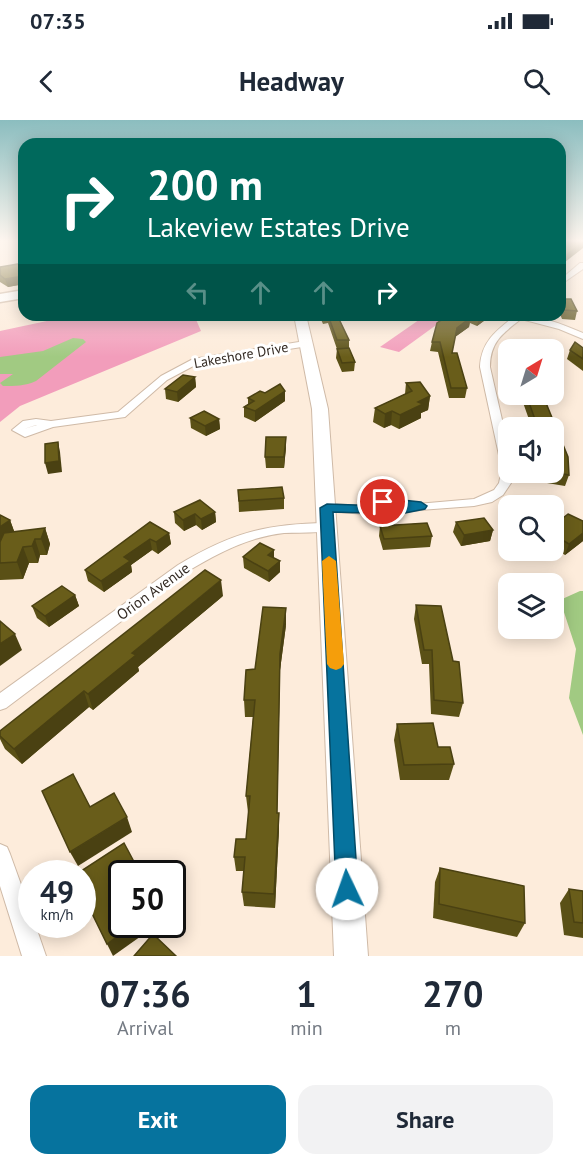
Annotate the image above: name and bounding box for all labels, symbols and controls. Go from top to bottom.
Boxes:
text: 07:35 [30,7,86,35]
text: Headway [239,64,344,98]
icon: back [30,65,63,98]
icon: search [520,65,553,98]
text: 200 m [147,157,263,212]
icon: right [48,162,126,240]
text: Lakeview Estates Drive [147,210,410,244]
icon: left [181,276,214,309]
icon: ahead [244,276,277,309]
icon: ahead [307,276,340,309]
icon: right [370,276,403,309]
street label: Lakeshore Drive [192,338,290,372]
north arrow [498,339,564,405]
map controls [498,339,564,639]
button: sound [498,417,564,483]
pin [357,476,408,527]
icon: arrive [366,485,399,518]
button: search [498,495,564,561]
street label: Orion Avenue [113,558,193,624]
button: layers [498,573,564,639]
position arrow [315,857,379,921]
speed limit sign: 50 [108,860,186,938]
text: 49 [40,872,74,911]
text: km/h [41,905,73,924]
text: 07:36 [99,970,191,1017]
text: 1 [296,970,317,1017]
text: 270 [422,970,484,1017]
text: Arrival [117,1015,173,1041]
text: min [290,1015,323,1041]
text: m [445,1015,461,1041]
button: Exit [30,1085,286,1154]
button: Share [298,1085,553,1154]

